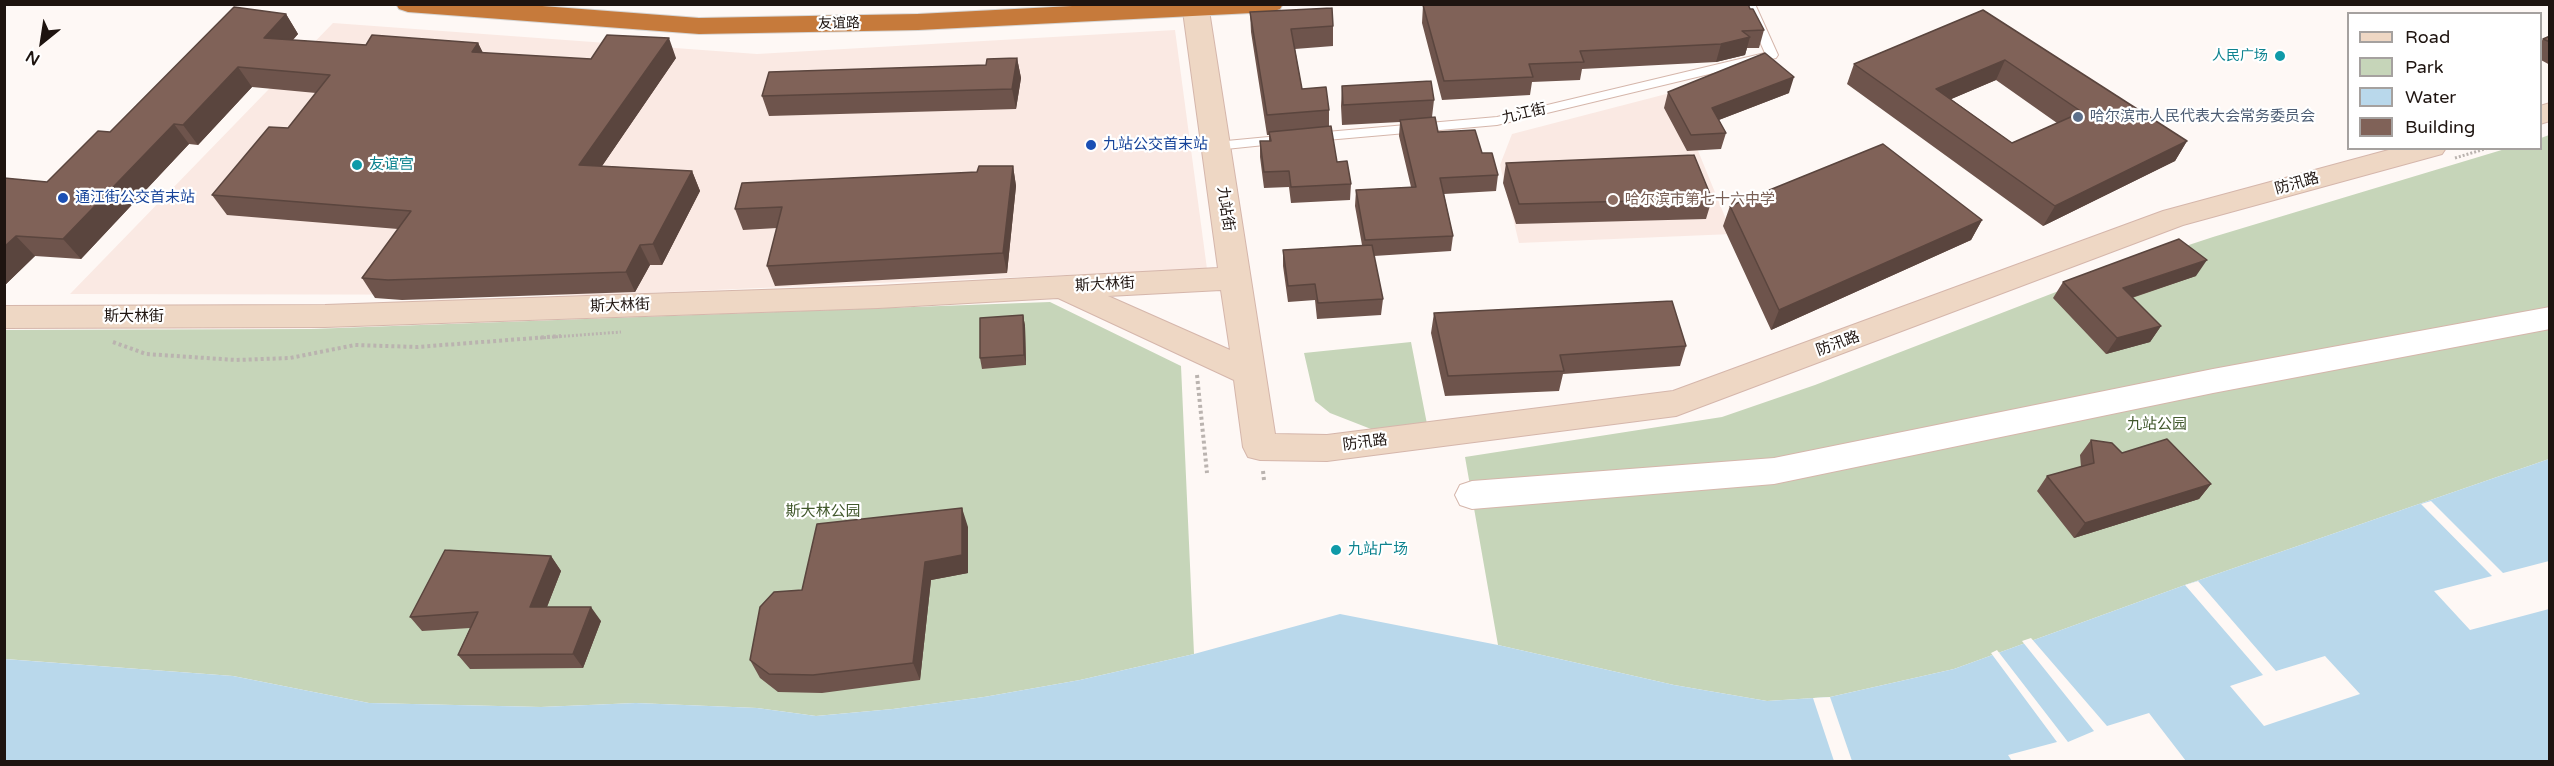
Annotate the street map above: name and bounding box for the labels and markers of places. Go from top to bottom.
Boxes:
place label: 人民广场 [2212,48,2268,64]
marker: 人民广场 [2273,49,2287,63]
place label: 哈尔滨市人民代表大会常务委员会 [2090,108,2315,126]
marker: 哈尔滨市人民代表大会常务委员会 [2071,110,2085,124]
place label: 九站公交首末站 [1103,136,1208,154]
marker: 九站公交首末站 [1084,138,1098,152]
place label: 友谊宫 [369,156,414,174]
marker: 友谊宫 [350,158,364,172]
place label: 通江街公交首末站 [75,189,195,207]
marker: 通江街公交首末站 [56,191,70,205]
place label: 哈尔滨市第七十六中学 [1625,191,1775,209]
marker: 哈尔滨市第七十六中学 [1606,193,1620,207]
place label: 九站广场 [1348,541,1408,559]
marker: 九站广场 [1329,543,1343,557]

